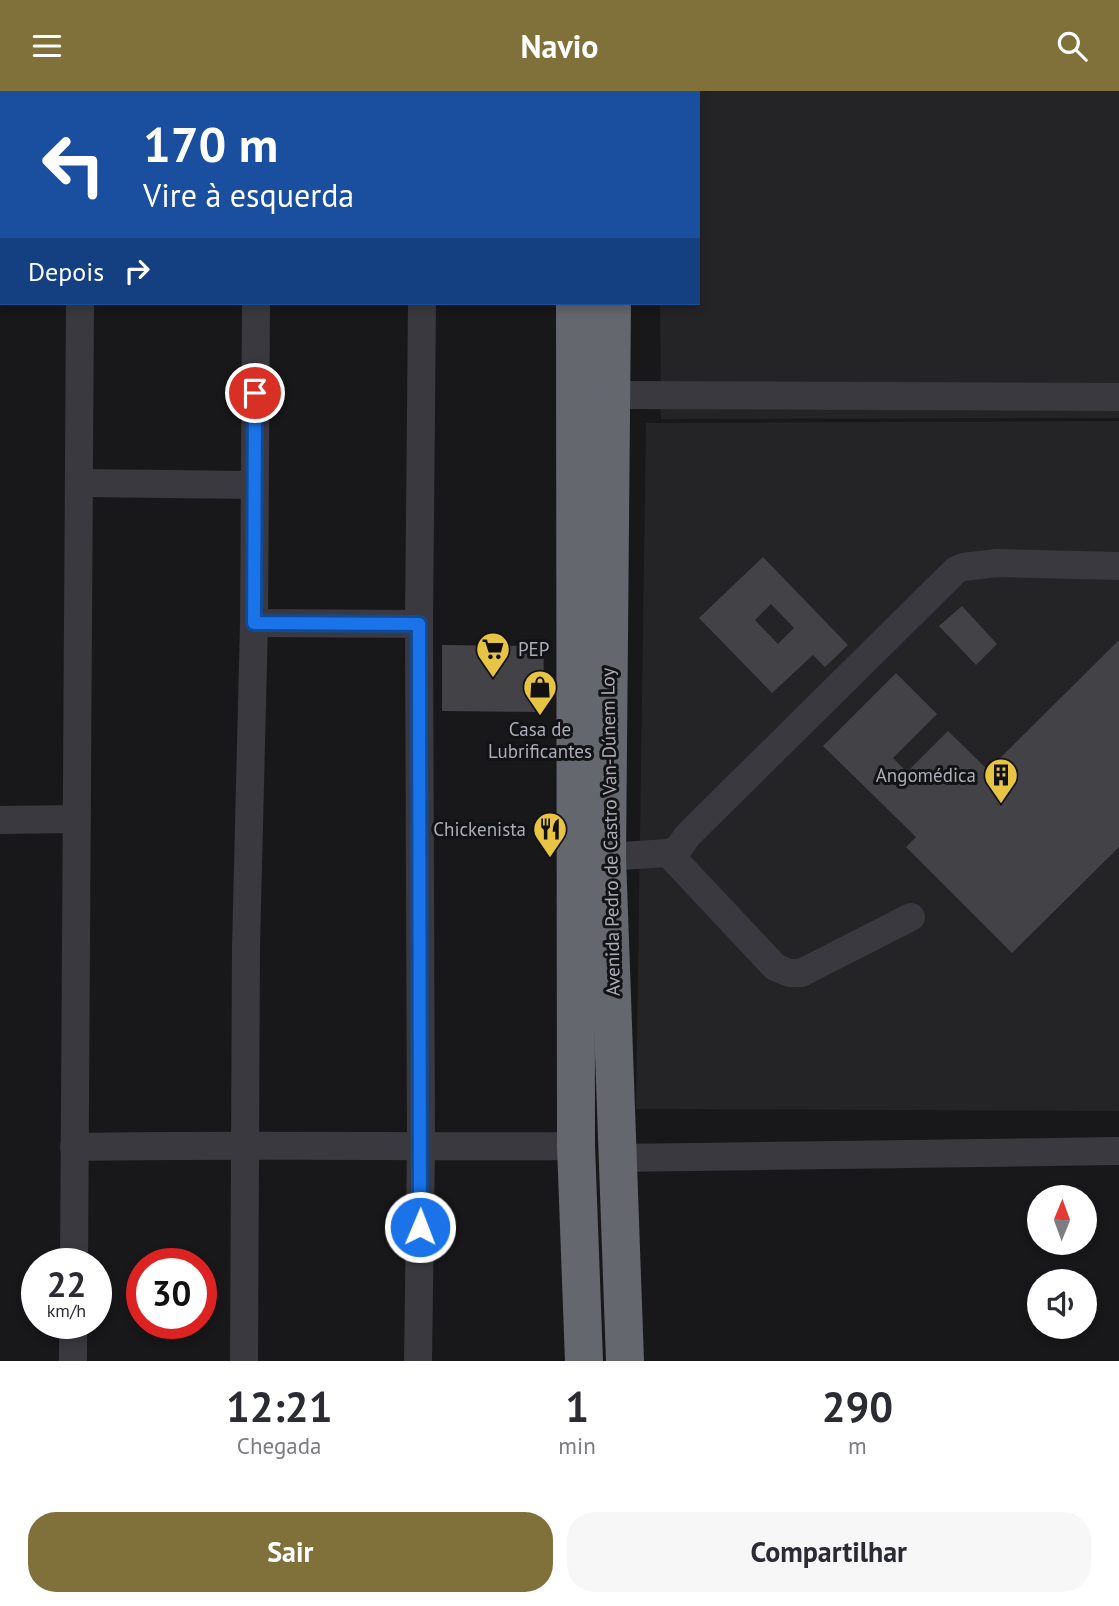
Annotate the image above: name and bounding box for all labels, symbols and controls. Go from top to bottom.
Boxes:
text: Navio [521,25,598,67]
icon: menu [28,27,66,65]
icon: search [1053,27,1091,65]
text: 170 m [143,112,278,176]
icon: left [28,119,119,210]
text: Vire à esquerda [143,174,354,216]
icon: right [118,252,156,290]
text: Depois [28,255,104,288]
pin [225,363,285,423]
icon: arrive [236,374,274,412]
supermarket icon: PEP [474,630,512,679]
place label: PEP [518,637,549,661]
street label: Avenida Pedro de Castro Van-Dúnem Loy [595,667,625,996]
shop icon: Casa de Lubrificantes [521,668,559,717]
place label: Casa de Lubrificantes [488,717,592,763]
building icon: Angomédica [982,756,1020,805]
place label: Angomédica [876,763,976,787]
restaurant icon: Chickenista [531,810,569,859]
place label: Chickenista [433,817,526,841]
north arrow [1027,1185,1097,1255]
map controls [1027,1185,1097,1339]
position arrow [383,1190,457,1264]
speed limit sign: 30 [126,1248,217,1339]
text: 22 [47,1261,86,1307]
button: sound [1027,1269,1097,1339]
text: km/h [47,1299,86,1322]
text: 12:21 [226,1379,332,1434]
text: 1 [565,1379,589,1434]
text: 290 [822,1379,893,1434]
text: Chegada [237,1431,322,1460]
text: min [558,1431,596,1460]
text: m [848,1431,867,1460]
button: Sair [28,1512,553,1592]
button: Compartilhar [567,1512,1091,1592]

